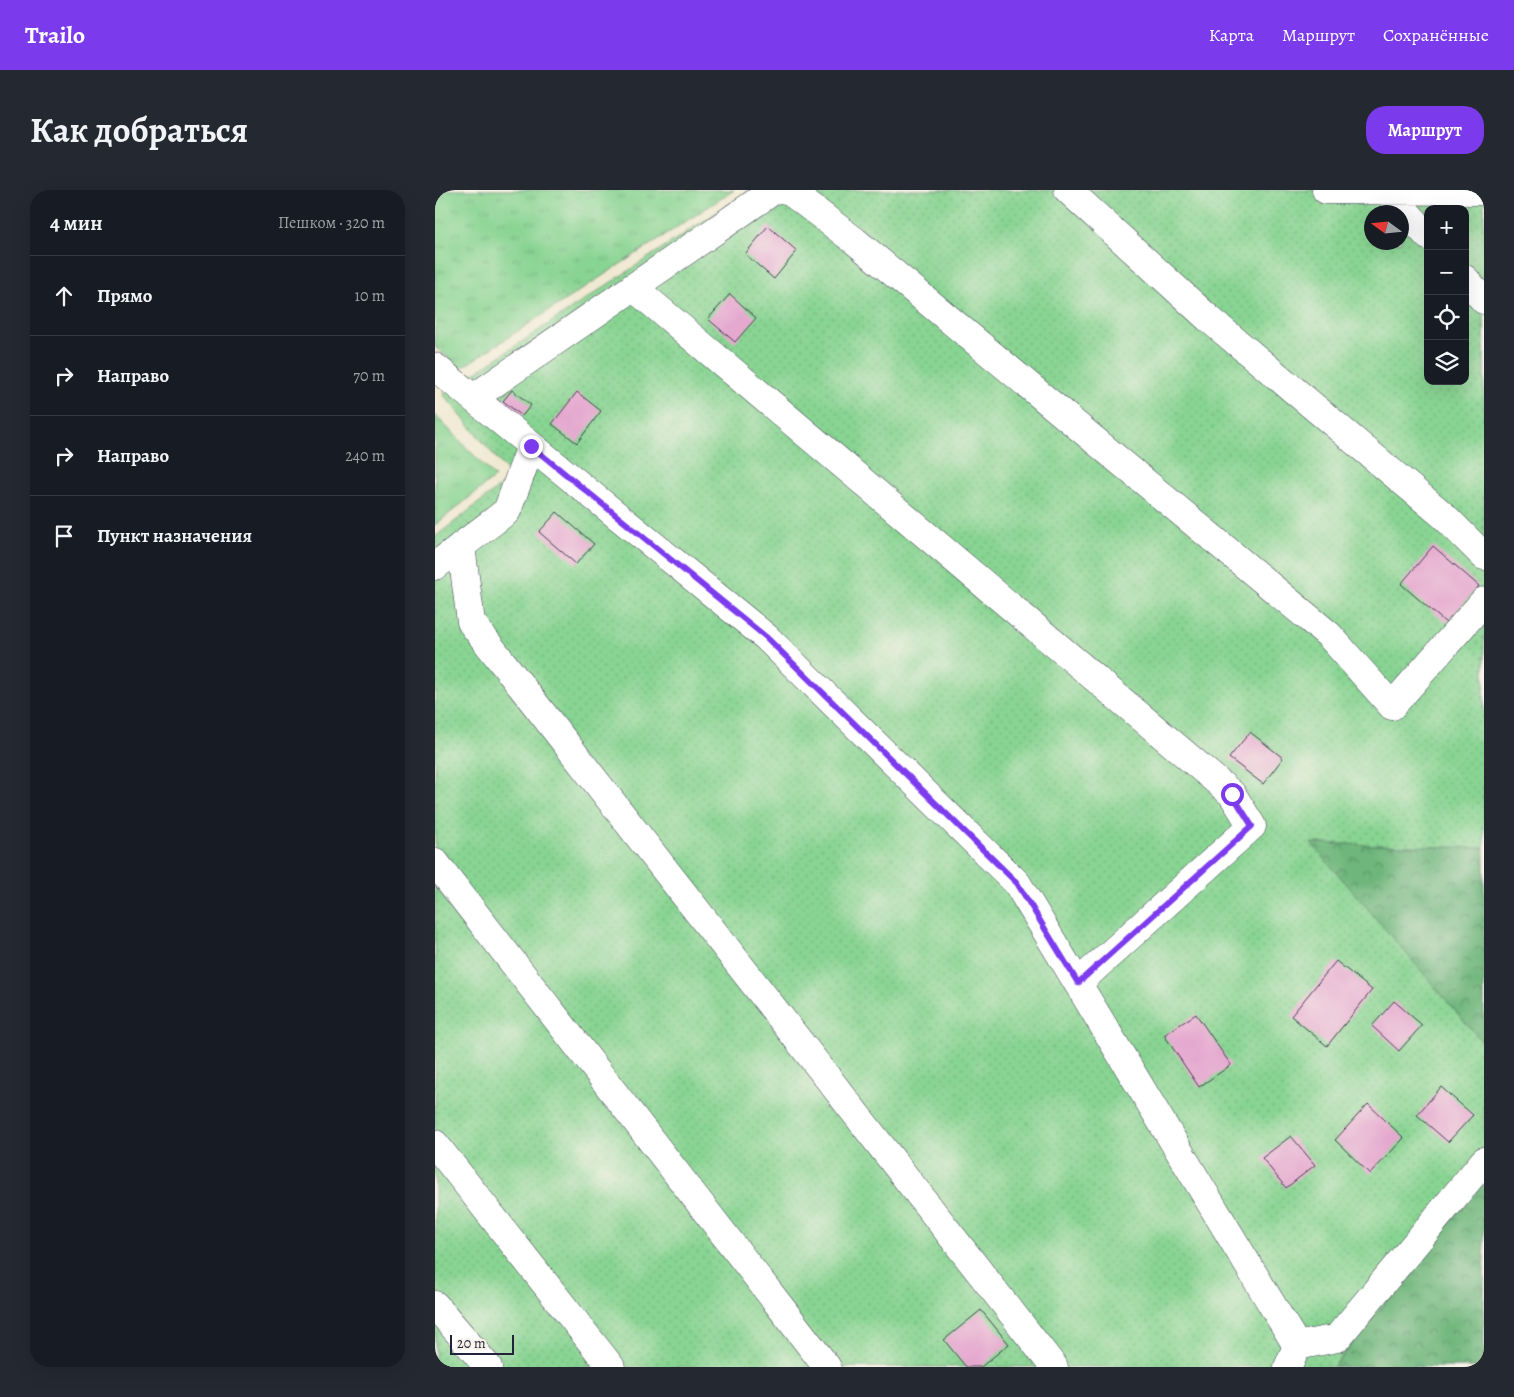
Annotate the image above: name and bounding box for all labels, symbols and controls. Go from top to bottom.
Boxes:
text: Trailo [25,19,85,51]
text: Карта [1209,23,1254,47]
text: Маршрут [1282,23,1355,47]
text: Сохранённые [1383,23,1489,47]
text: Как добраться [30,106,248,154]
button: Маршрут [1366,106,1484,154]
north arrow [1364,205,1409,250]
map controls [1424,205,1469,385]
button: + [1424,205,1469,250]
text: 4 мин [50,209,103,237]
text: Пешком · 320 m [278,212,385,234]
button: − [1424,250,1469,295]
icon: ahead [50,282,78,310]
text: Прямо [97,283,152,309]
text: 10 m [355,285,385,307]
button: locate [1424,295,1469,340]
button: layers [1424,340,1469,385]
icon: right [50,362,78,390]
text: Направо [97,363,169,389]
text: 70 m [353,365,385,387]
route end [520,435,543,458]
icon: right [50,442,78,470]
text: Направо [97,443,169,469]
text: 240 m [345,445,385,467]
icon: arrive [50,522,78,550]
text: Пункт назначения [97,523,252,549]
route start [1221,783,1244,806]
scale bar [450,1332,514,1355]
text: 20 m [457,1334,486,1353]

